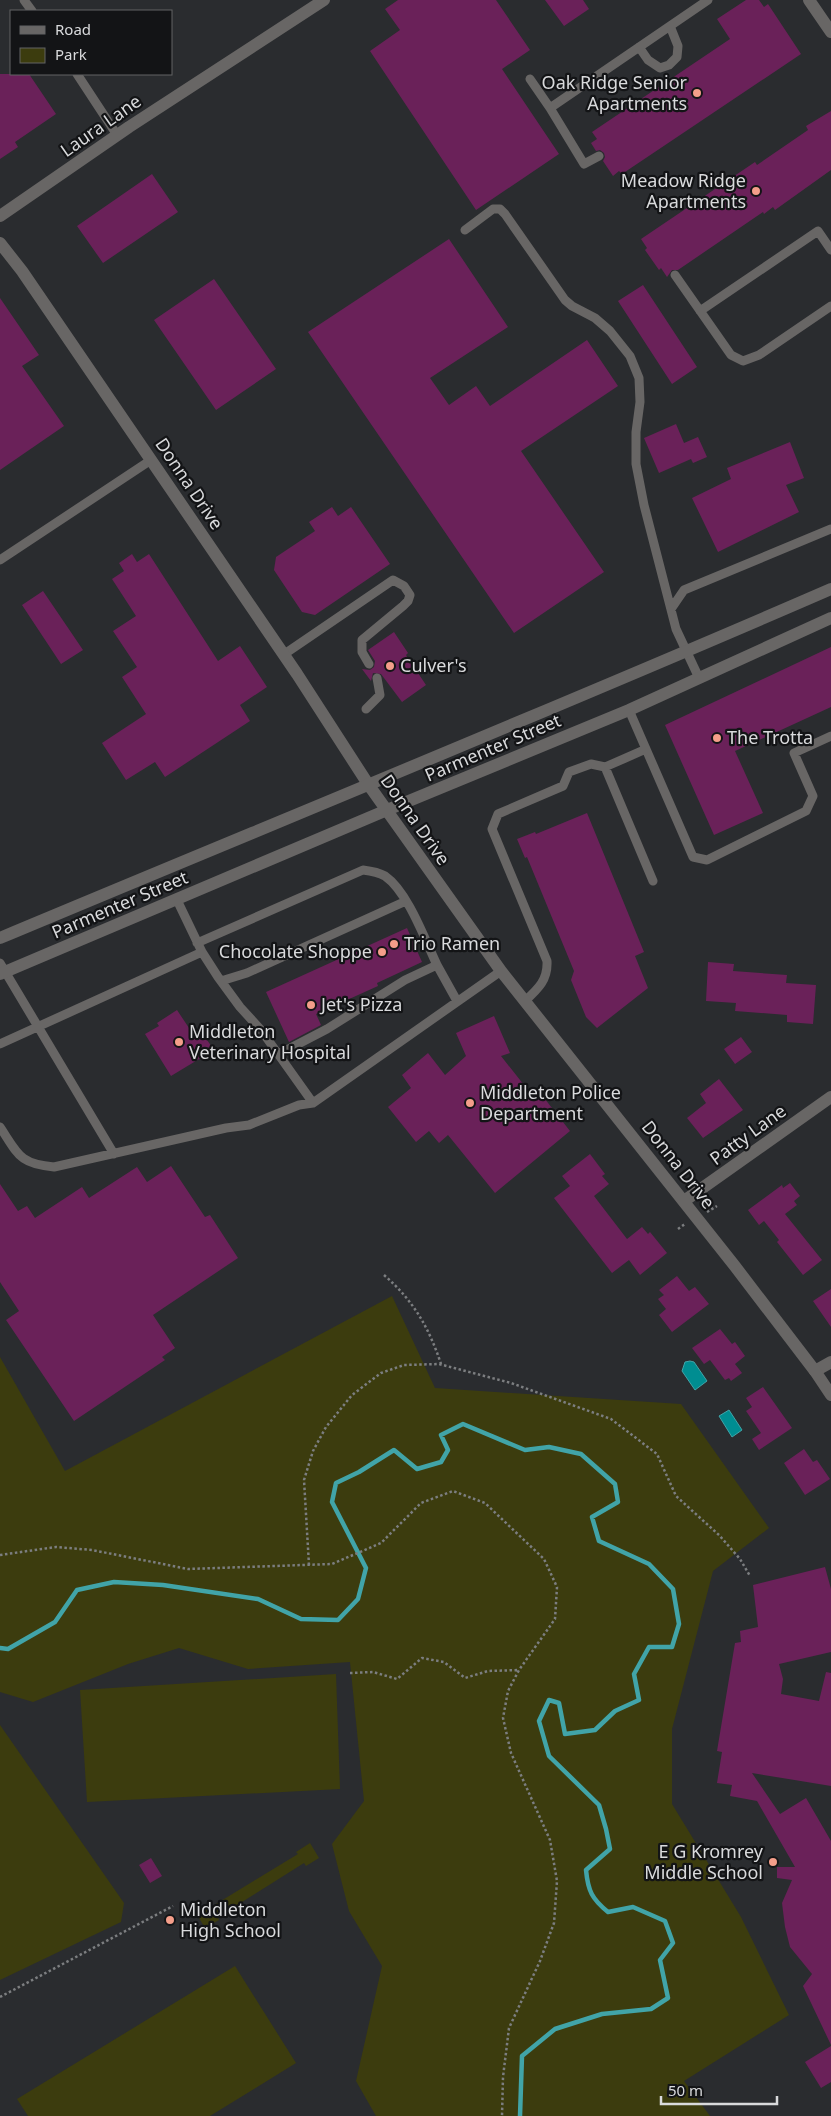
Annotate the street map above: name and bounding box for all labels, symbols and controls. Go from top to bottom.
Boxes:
legend [10,10,172,75]
text: Road [55,19,91,39]
text: Park [55,44,87,64]
place label: Oak Ridge Senior Apartments [542,70,688,115]
marker: Oak Ridge Senior Apartments [691,87,703,99]
street label: Laura Lane [55,89,146,162]
place label: Meadow Ridge Apartments [621,168,746,213]
marker: Meadow Ridge Apartments [750,185,762,197]
street label: Donna Drive [150,433,229,534]
place label: Culver's [400,653,467,677]
marker: Culver's [384,660,396,672]
street label: Parmenter Street [421,707,565,787]
place label: The Trotta [727,725,813,749]
marker: The Trotta [711,732,723,744]
street label: Donna Drive [376,769,456,870]
street label: Parmenter Street [48,864,192,944]
place label: Trio Ramen [404,931,500,955]
marker: Trio Ramen [388,938,400,950]
place label: Chocolate Shoppe [219,939,372,963]
marker: Chocolate Shoppe [376,946,388,958]
place label: Jet's Pizza [319,992,402,1016]
marker: Jet's Pizza [305,999,317,1011]
place label: Middleton Veterinary Hospital [189,1019,351,1064]
marker: Middleton Veterinary Hospital [173,1036,185,1048]
place label: Middleton Police Department [480,1080,621,1125]
marker: Middleton Police Department [464,1097,476,1109]
street label: Patty Lane [704,1098,790,1170]
street label: Donna Drive [637,1115,721,1213]
place label: E G Kromrey Middle School [644,1839,764,1884]
marker: E G Kromrey Middle School [767,1856,779,1868]
place label: Middleton High School [180,1897,281,1942]
marker: Middleton High School [164,1914,176,1926]
scale bar [661,2074,777,2106]
text: 50 m [668,2080,703,2100]

